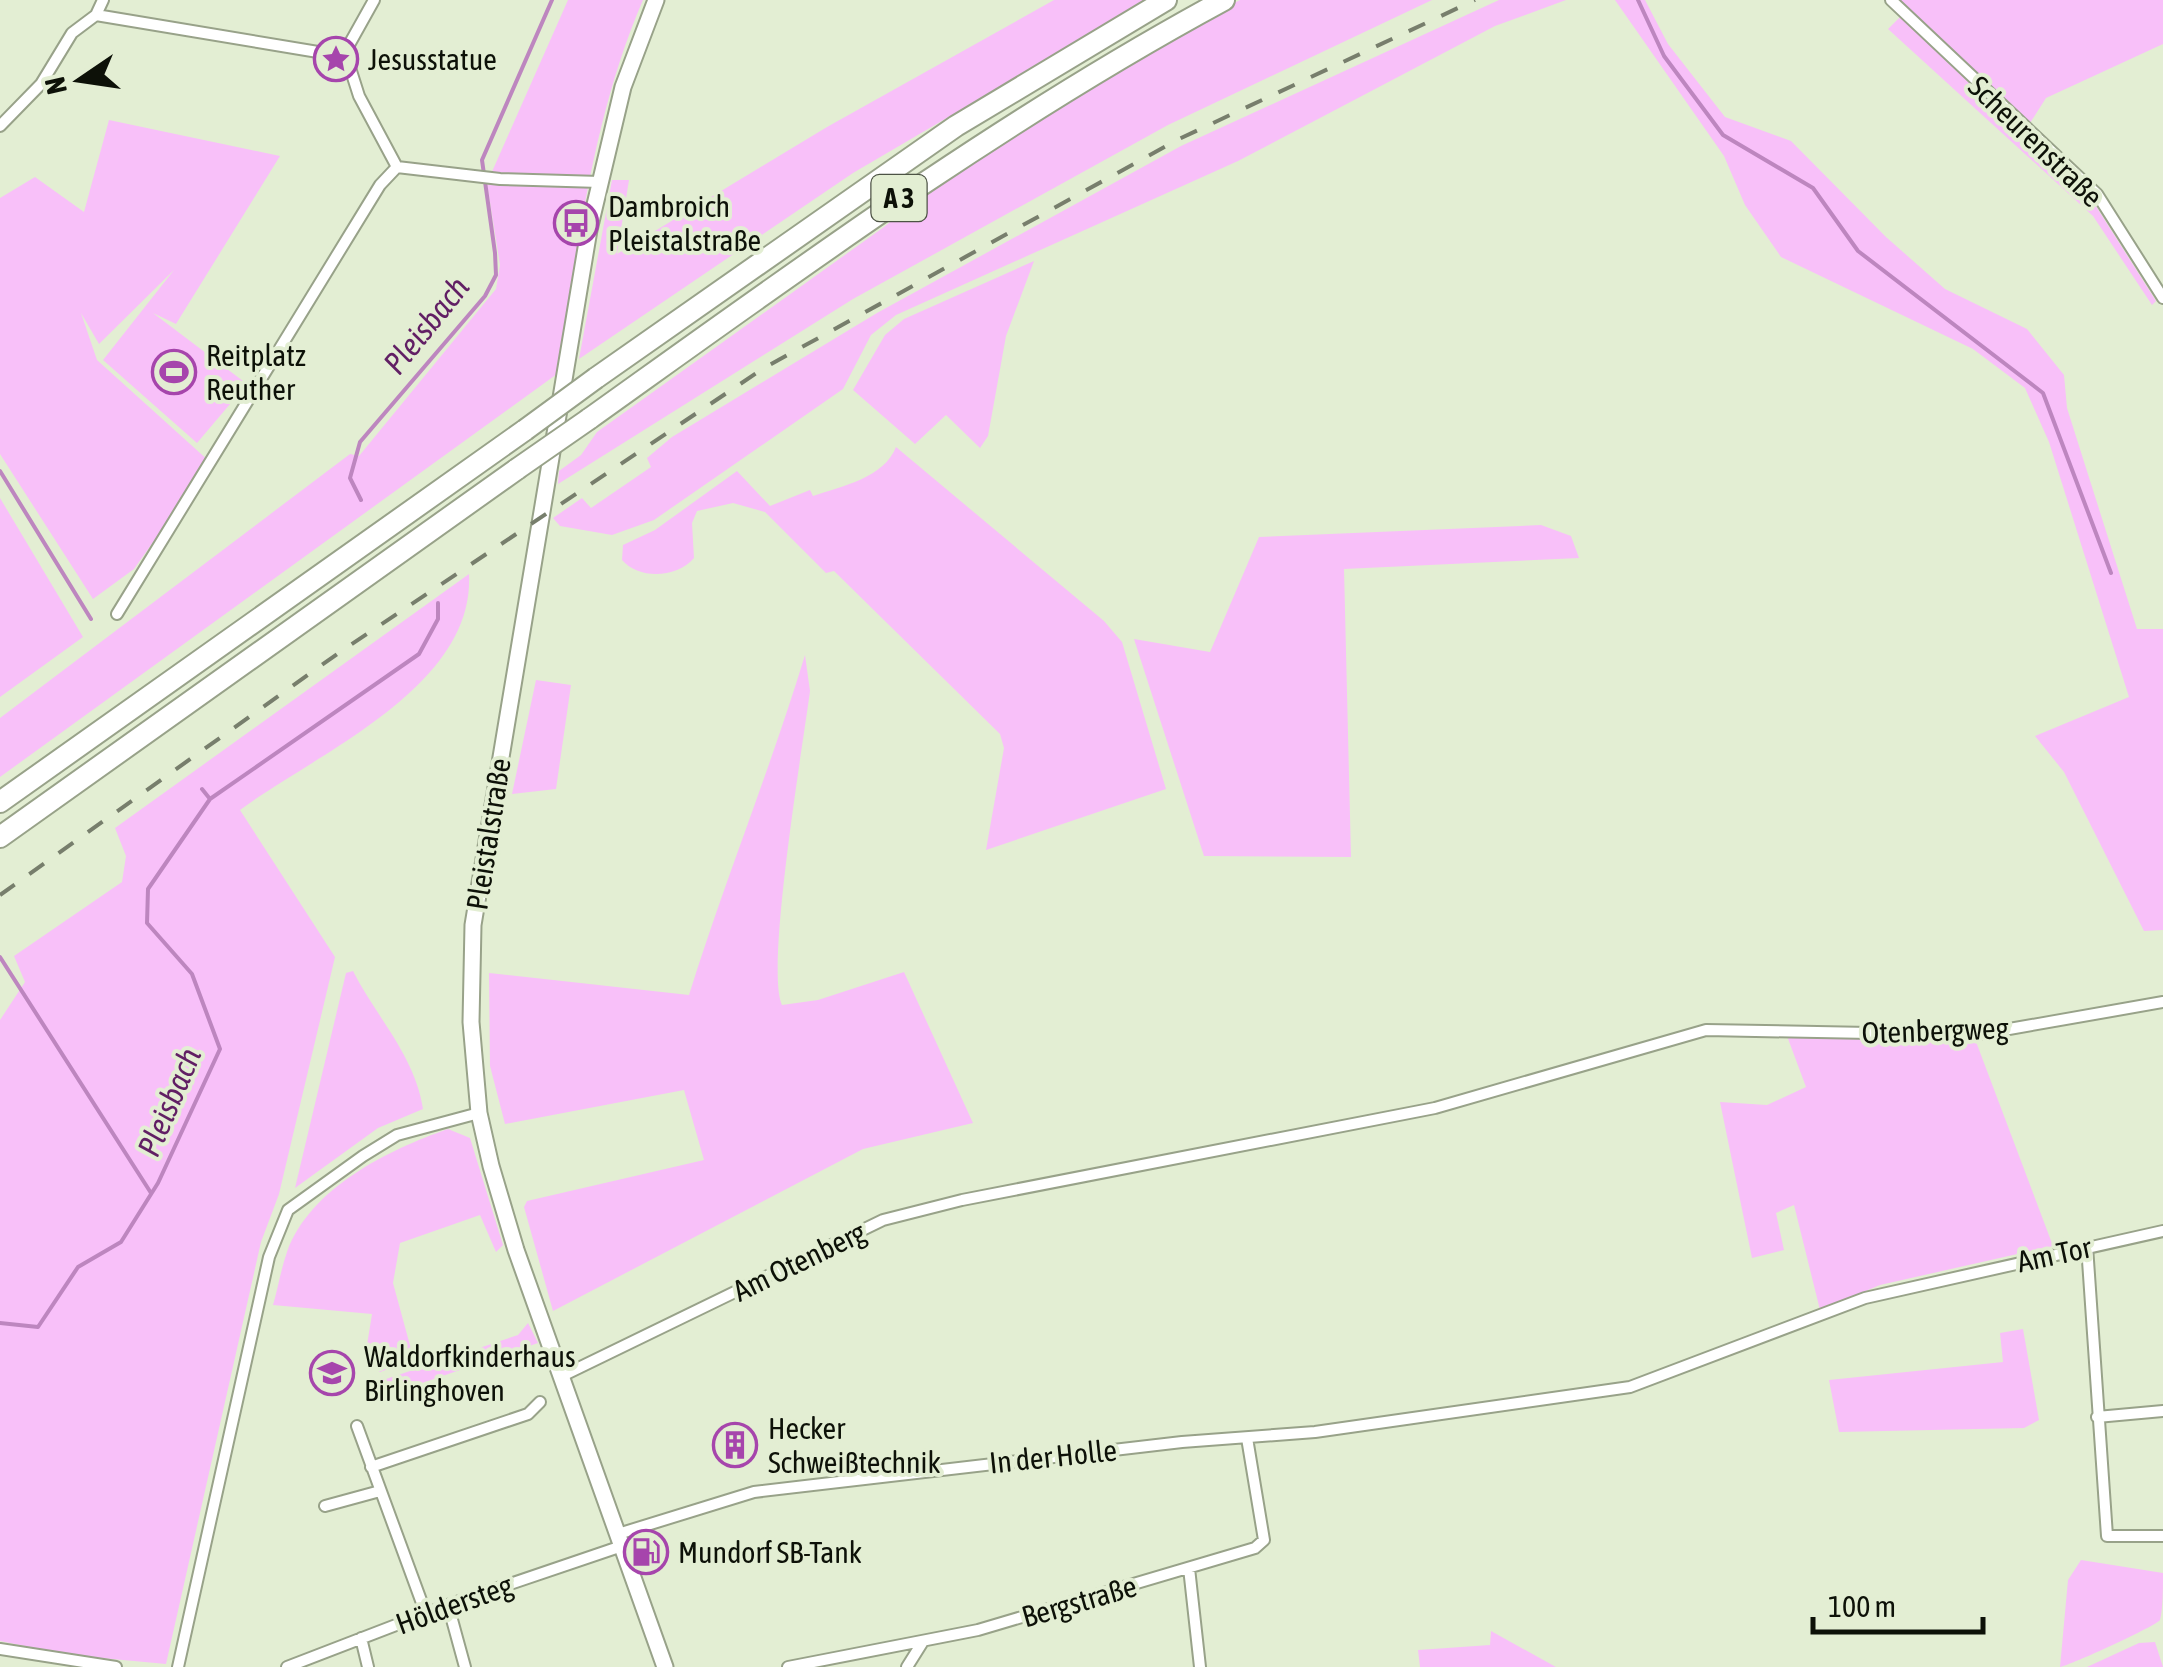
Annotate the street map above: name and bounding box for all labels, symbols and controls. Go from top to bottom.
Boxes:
north arrow [30,30,130,130]
place icon: Jesusstatue [313,36,359,82]
place label: Jesusstatue [368,42,497,76]
street label: Scheurenstraße [1962,69,2110,213]
text: N [38,74,73,97]
road number: A 3 [872,175,926,221]
place label: Dambroich Pleistalstraße [608,189,761,257]
bus stop icon: Dambroich Pleistalstraße [553,200,599,246]
water label: Pleisbach [376,269,476,381]
place label: Reitplatz Reuther [206,338,306,406]
sports icon: Reitplatz Reuther [151,349,197,395]
street label: Pleistalstraße [459,756,517,912]
street label: Otenbergweg [1861,1010,2009,1050]
water label: Pleisbach [130,1042,208,1162]
street label: Am Otenberg [727,1214,871,1308]
street label: Am Tor [2014,1229,2095,1278]
place label: Waldorfkinderhaus Birlinghoven [364,1339,576,1407]
school or university icon: Waldorfkinderhaus Birlinghoven [309,1350,355,1396]
place label: Hecker Schweißtechnik [768,1411,941,1479]
building icon: Hecker Schweißtechnik [712,1422,758,1468]
street label: In der Holle [988,1432,1118,1480]
fuel station icon: Mundorf SB-Tank [623,1529,669,1575]
place label: Mundorf SB-Tank [678,1535,862,1569]
street label: Höldersteg [391,1567,517,1641]
street label: Bergstraße [1018,1568,1140,1634]
scale bar [1813,1572,1983,1634]
text: 100 m [1828,1589,1896,1623]

